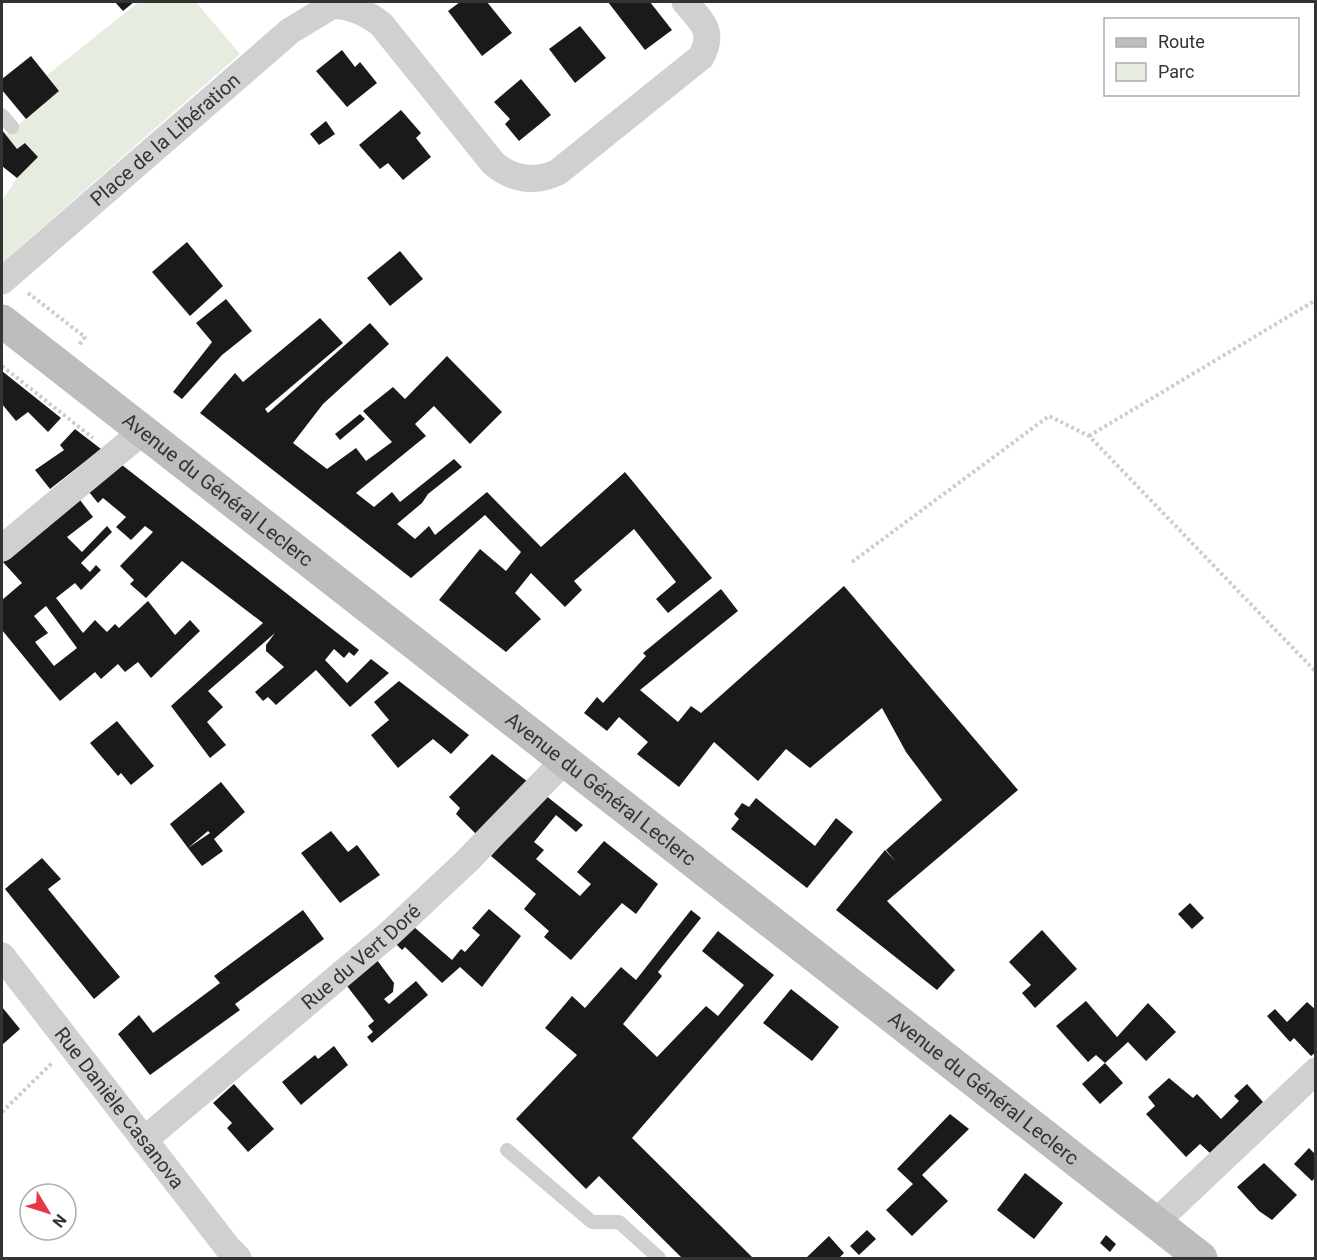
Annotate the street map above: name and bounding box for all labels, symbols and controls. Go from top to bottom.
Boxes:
legend [1104,18,1299,96]
text: Route [1158,31,1205,52]
text: Parc [1158,61,1194,82]
street label: Place de la Libération [85,68,245,211]
street label: Avenue du Général Leclerc [118,408,318,572]
street label: Avenue du Général Leclerc [501,707,701,871]
street label: Rue du Vert Doré [296,899,426,1015]
street label: Avenue du Général Leclerc [884,1006,1084,1170]
street label: Rue Danièle Casanova [49,1022,190,1193]
north arrow [18,1182,78,1242]
text: N [48,1211,70,1231]

